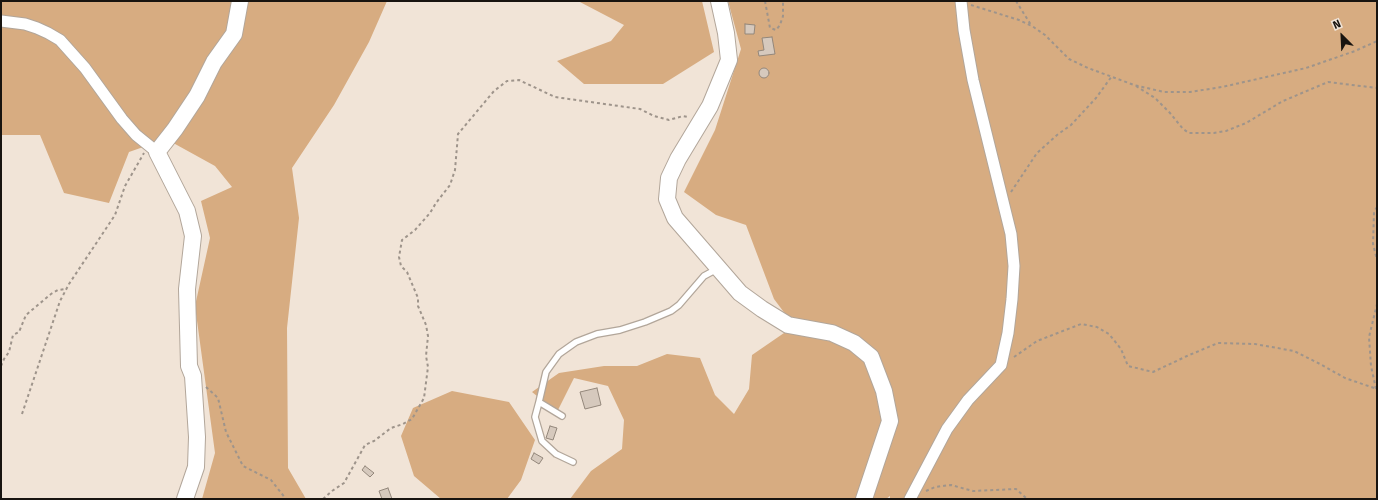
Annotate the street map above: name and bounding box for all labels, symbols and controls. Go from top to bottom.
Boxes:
north arrow [1322,16,1362,56]
text: N [1331,17,1343,32]

